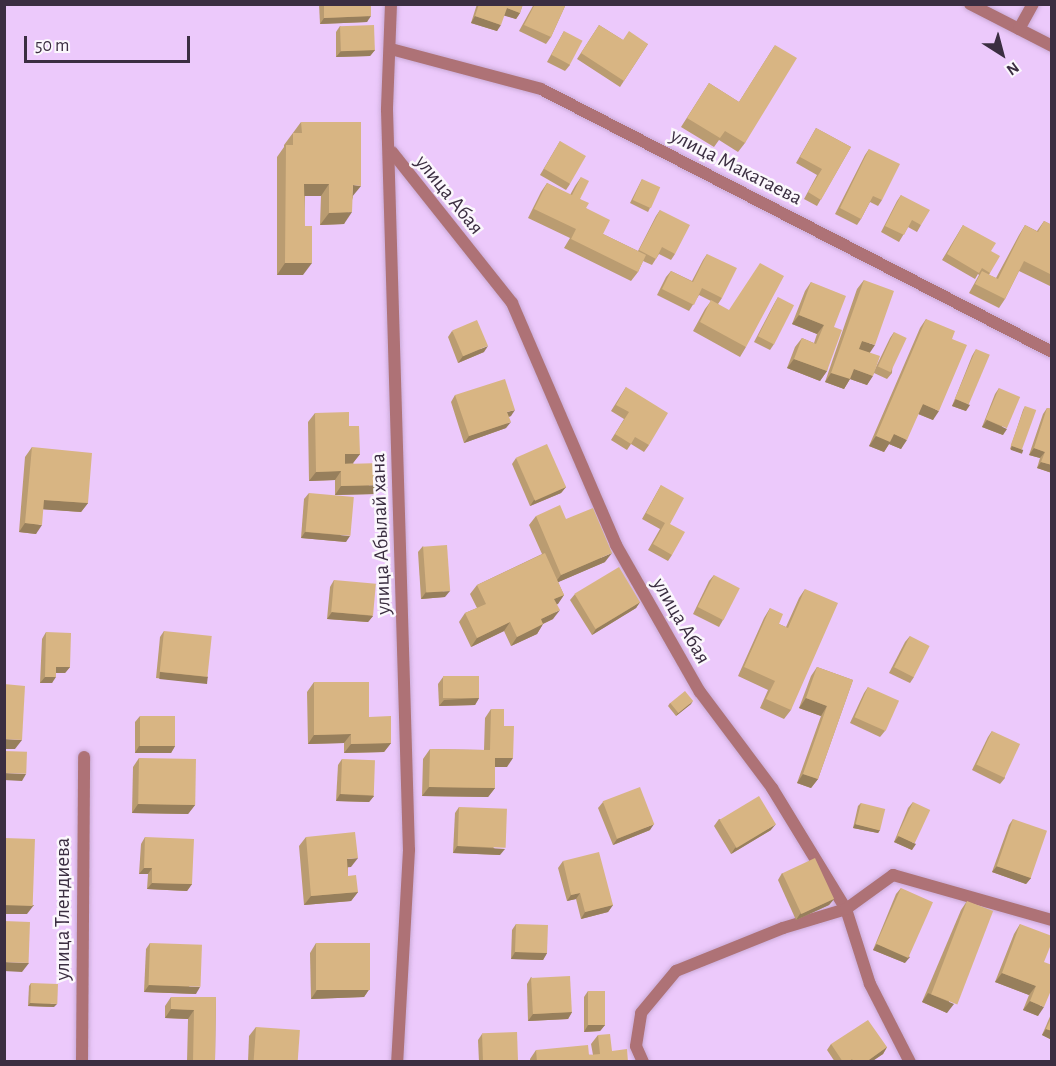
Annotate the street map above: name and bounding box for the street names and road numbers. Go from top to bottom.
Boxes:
street label: улица Макатаева [666,123,806,211]
street label: улица Абая [409,150,489,240]
street label: улица Абылай хана [366,453,396,615]
street label: улица Абая [646,573,716,669]
street label: улица Тлендиева [50,838,76,980]

